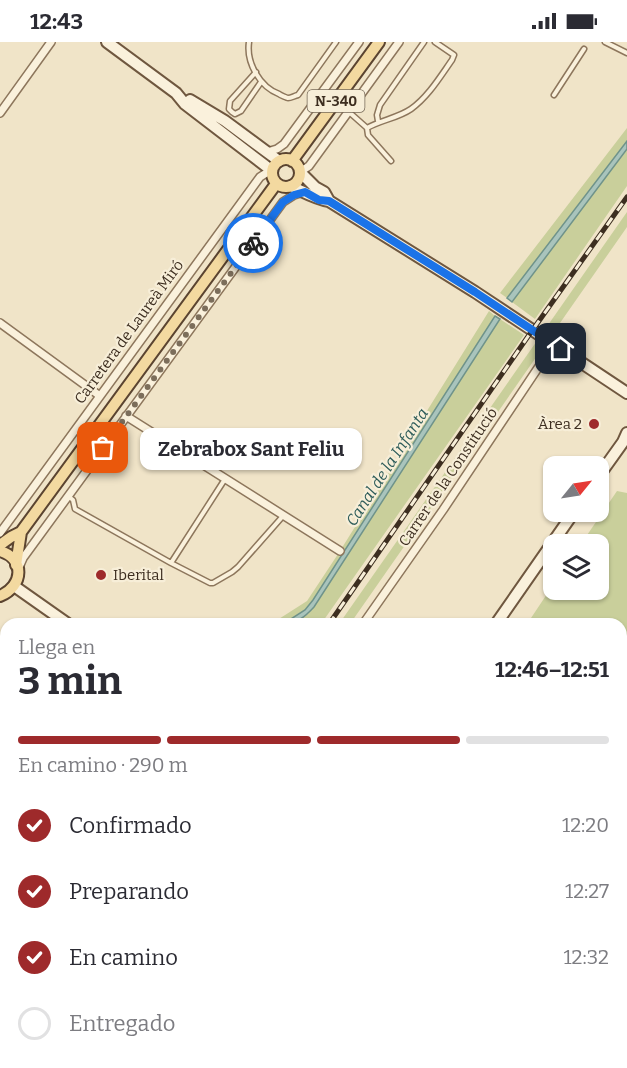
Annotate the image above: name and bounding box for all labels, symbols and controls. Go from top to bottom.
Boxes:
text: 12:43 [30,8,83,35]
road number: N-340 [308,90,364,112]
courier [223,213,283,273]
icon: bike [237,227,270,260]
street label: Carretera de Laureà Miró [71,257,187,407]
pin [535,323,586,374]
icon: home [544,332,577,365]
street label: Carrer de la Constitució [395,404,501,550]
water label: Canal de la Infanta [342,405,432,529]
place label: Àrea 2 [538,415,582,433]
marker: Àrea 2 [587,417,601,431]
pin [77,422,128,473]
callout: Zebrabox Sant Feliu [139,427,361,469]
icon: bag [86,431,119,464]
text: Zebrabox Sant Feliu [158,437,344,461]
north arrow [543,456,609,522]
map controls [543,456,609,600]
button: layers [543,534,609,600]
place label: Iberital [113,566,164,584]
marker: Iberital [94,568,108,582]
text: Llega en [18,635,95,659]
text: 12:46–12:51 [495,656,609,683]
text: 3 min [18,658,122,704]
text: En camino · 290 m [18,753,188,777]
icon: check [18,809,51,842]
text: Confirmado [69,812,192,839]
text: 12:20 [562,813,609,837]
icon: check [18,875,51,908]
text: Preparando [69,878,189,905]
text: 12:27 [565,879,609,903]
icon: check [18,941,51,974]
text: En camino [69,944,178,971]
text: 12:32 [564,945,609,969]
text: Entregado [69,1010,175,1037]

